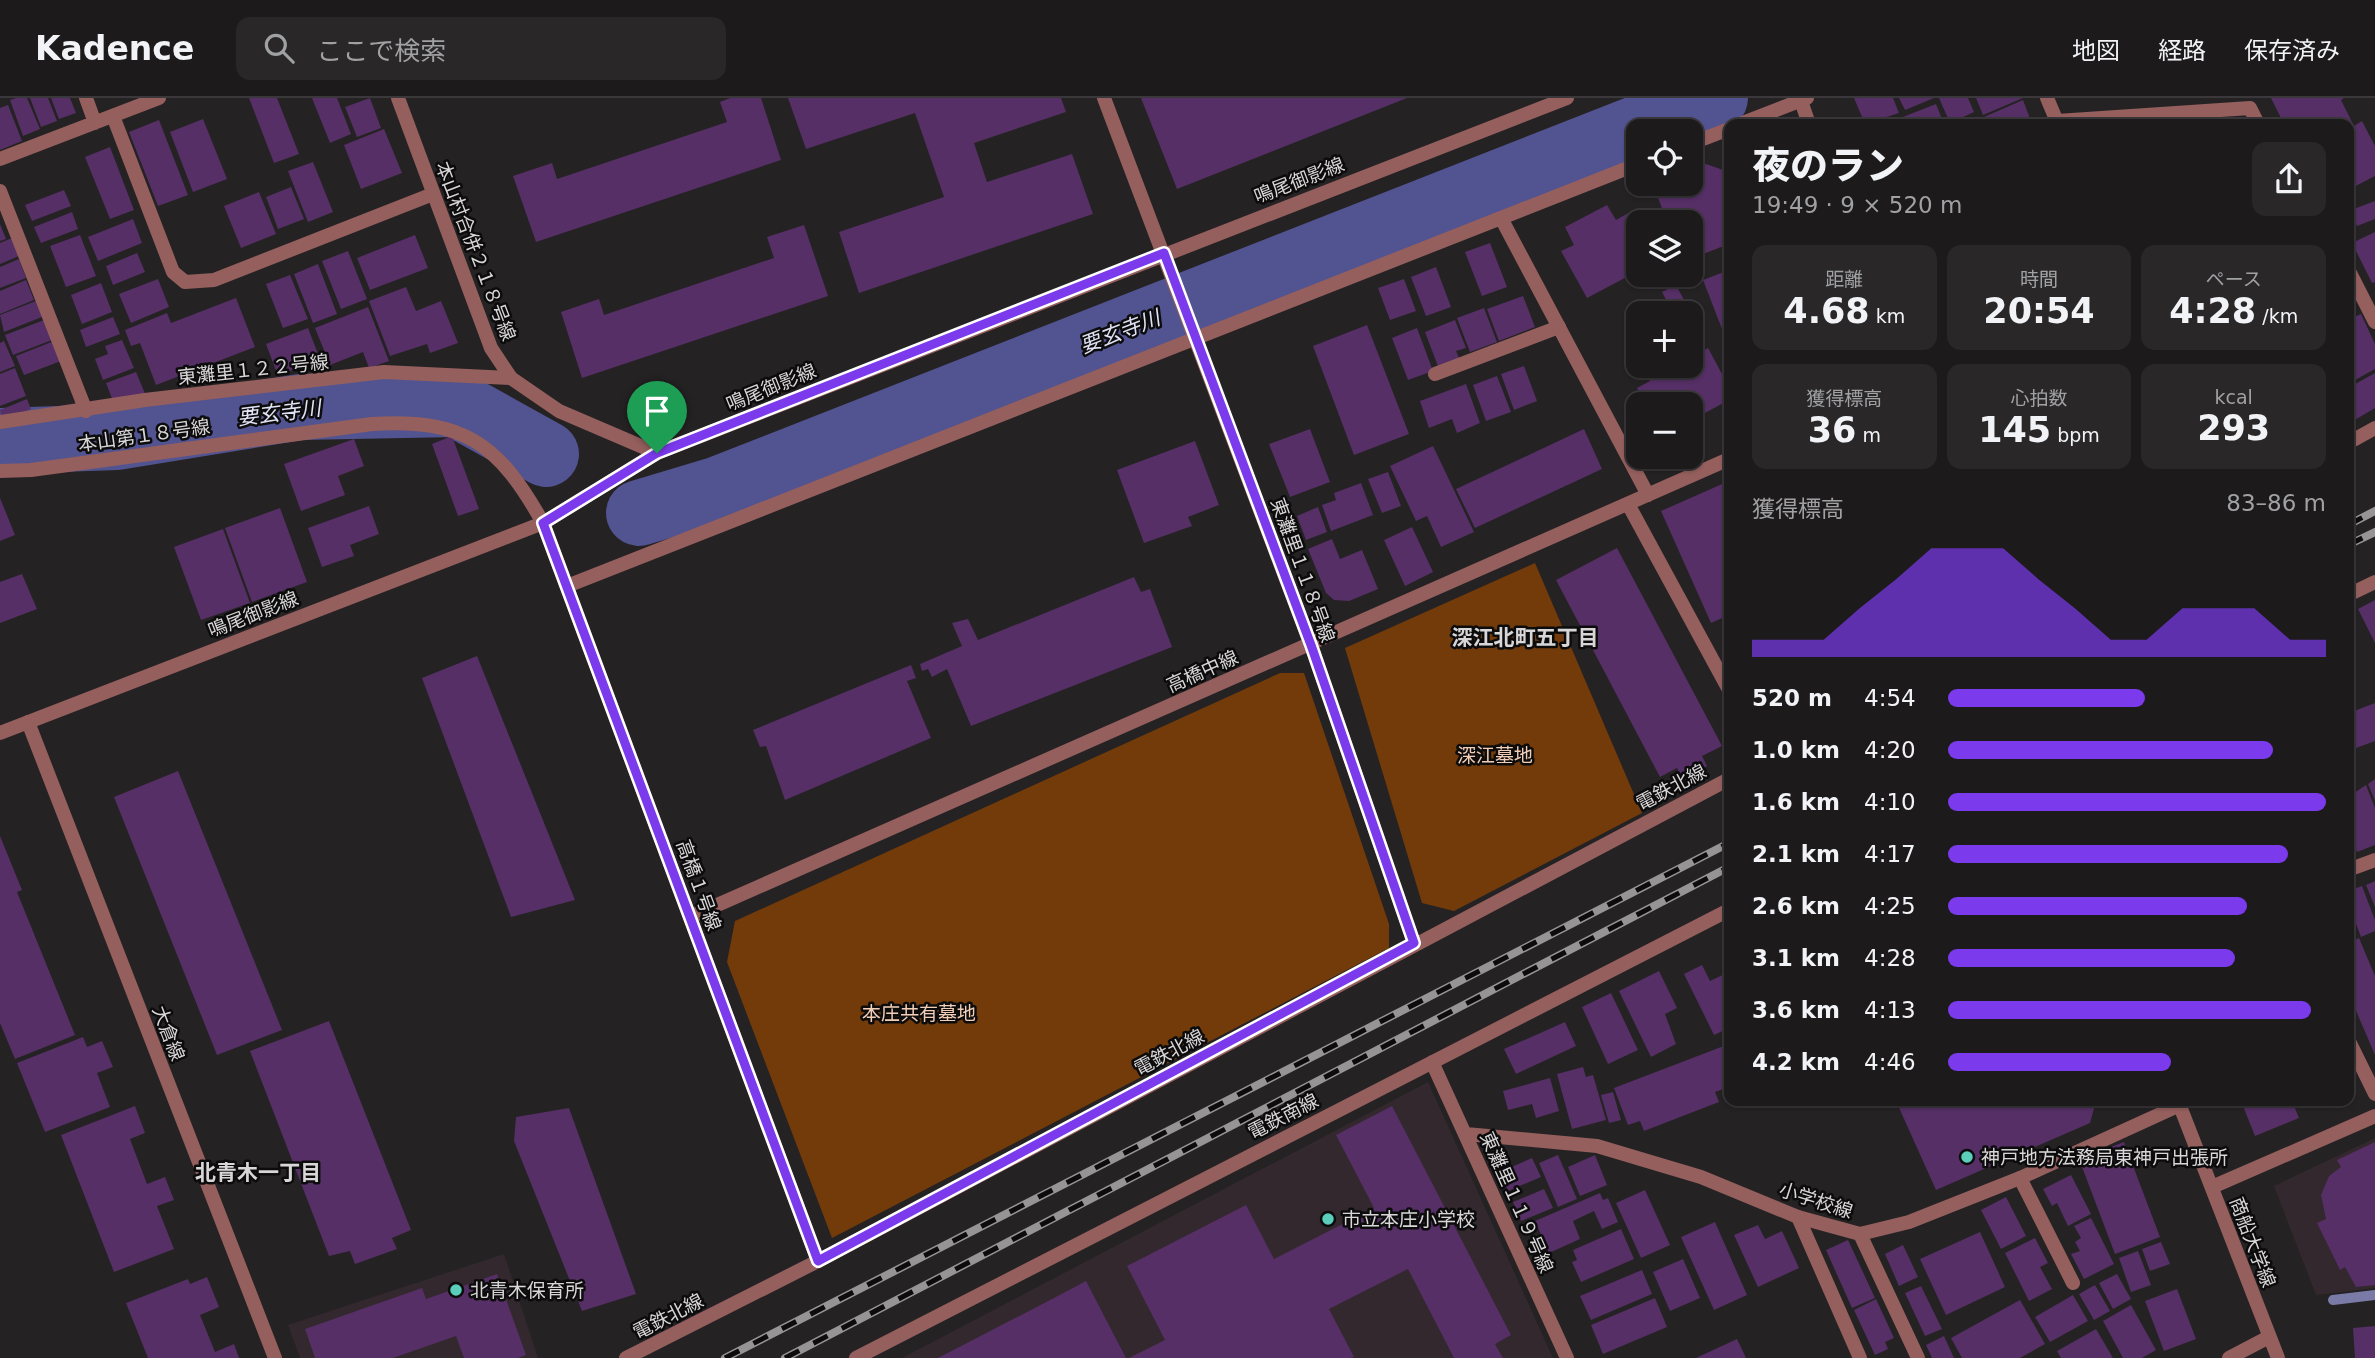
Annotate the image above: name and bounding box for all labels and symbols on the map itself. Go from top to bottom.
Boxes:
street label: 鳴尾御影線 [1251,153,1347,207]
street label: 本山村合併２１８号線 [432,158,520,344]
water label: 要玄寺川 [1076,305,1165,358]
street label: 東灘里１２２号線 [176,350,330,388]
street label: 鳴尾御影線 [723,359,819,415]
pin [627,381,687,453]
water label: 要玄寺川 [236,396,324,430]
street label: 本山第１８号線 [77,415,211,455]
street label: 東灘里１１８号線 [1267,495,1339,645]
street label: 鳴尾御影線 [205,587,301,641]
district label: 深江北町五丁目 [1452,626,1599,650]
street label: 高橋中線 [1163,645,1241,697]
park label: 深江墓地 [1457,744,1533,766]
street label: 電鉄北線 [1632,759,1710,815]
street label: 高橋１号線 [672,837,726,933]
street label: 大倉線 [149,1002,189,1064]
park label: 本庄共有墓地 [862,1002,976,1024]
street label: 電鉄北線 [1130,1024,1208,1080]
street label: 電鉄南線 [1244,1089,1322,1143]
street label: 東灘里１１９号線 [1476,1128,1558,1276]
place label: 神戸地方法務局東神戸出張所 [1981,1146,2228,1168]
marker: 神戸地方法務局東神戸出張所 [1959,1149,1975,1165]
district label: 北青木一丁目 [195,1161,321,1185]
street label: 小学校線 [1776,1178,1856,1222]
street label: 商船大学線 [2226,1194,2280,1290]
place label: 市立本庄小学校 [1342,1208,1475,1230]
marker: 市立本庄小学校 [1320,1211,1336,1227]
place label: 北青木保育所 [470,1279,584,1301]
marker: 北青木保育所 [448,1282,464,1298]
street label: 電鉄北線 [629,1289,707,1343]

